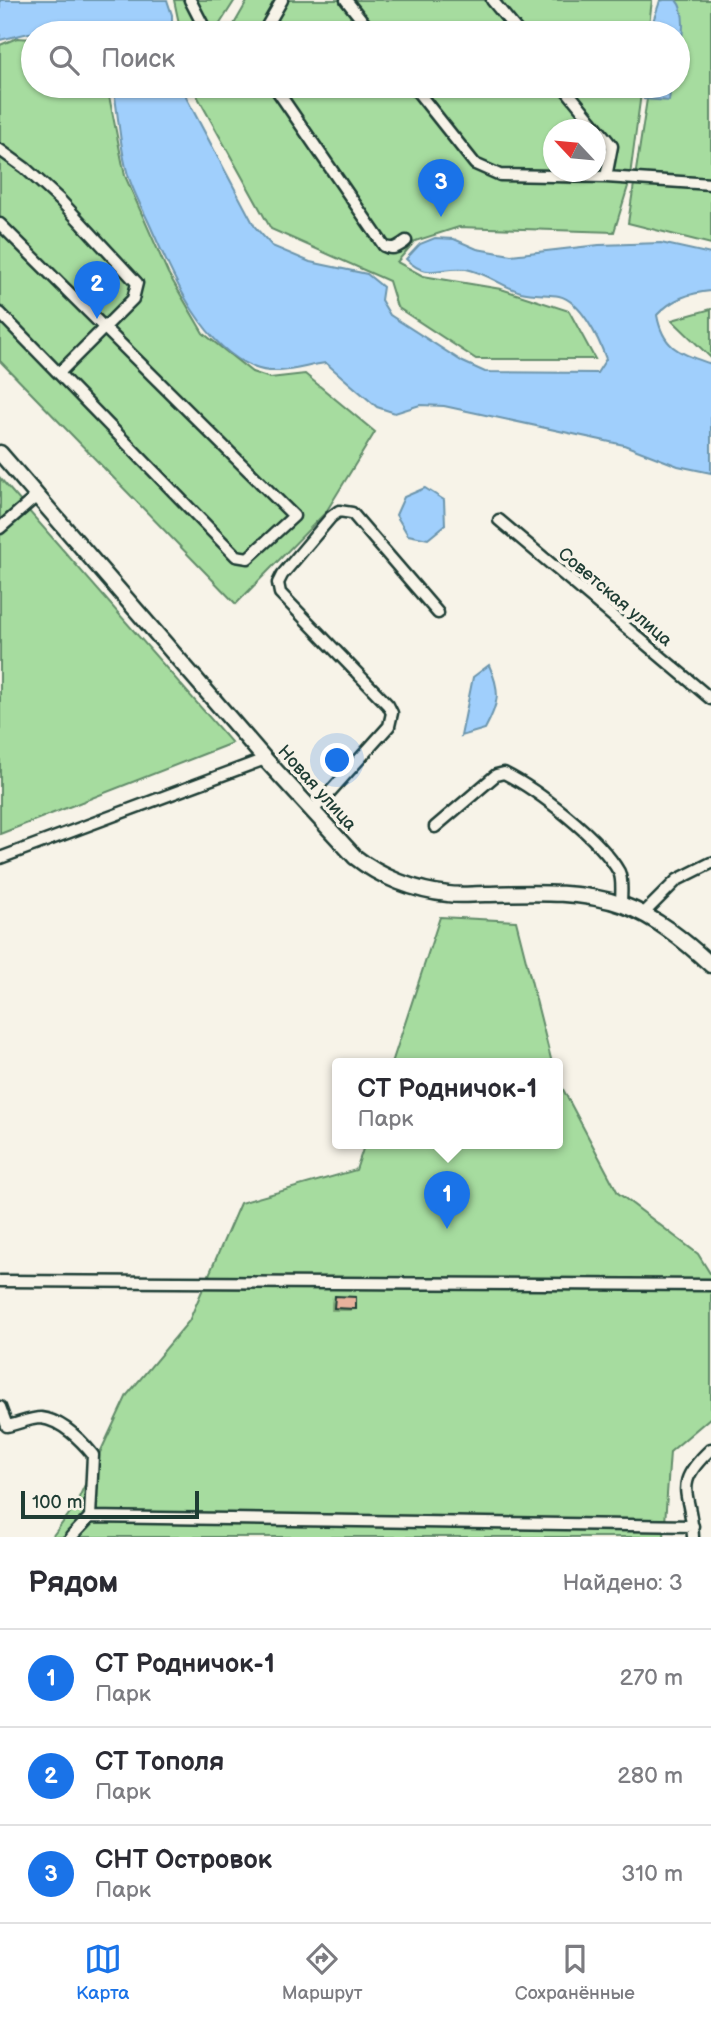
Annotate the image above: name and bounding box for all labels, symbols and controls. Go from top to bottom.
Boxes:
search box [21,21,690,98]
icon: search [45,41,83,79]
text: Поиск [101,44,175,75]
north arrow [543,119,606,182]
pin: 3 [418,159,464,217]
pin: 2 [74,261,120,319]
street label: Советская улица [554,543,677,651]
street label: Новая улица [273,741,361,835]
your location [320,743,354,777]
popup [332,1058,563,1149]
text: СТ Родничок-1 [358,1074,537,1105]
text: Парк [358,1105,414,1133]
pin: 1 [424,1171,470,1229]
scale bar [21,1488,200,1520]
text: 100 m [32,1491,83,1514]
text: Рядом [28,1565,118,1601]
text: Найдено: 3 [562,1569,683,1597]
text: СТ Родничок-1 [95,1649,275,1680]
text: 1 [46,1664,56,1692]
text: 270 m [619,1664,683,1692]
text: Парк [95,1680,151,1708]
text: СТ Тополя [95,1747,224,1778]
text: 2 [44,1762,58,1790]
text: 280 m [617,1762,683,1790]
text: Парк [95,1778,151,1806]
text: СНТ Островок [95,1845,272,1876]
text: 3 [44,1860,58,1888]
text: 310 m [621,1860,683,1888]
text: Парк [95,1876,151,1904]
tab: Карта [76,1940,130,2005]
tab: Маршрут [282,1940,363,2005]
tab: Сохранённые [515,1940,635,2005]

